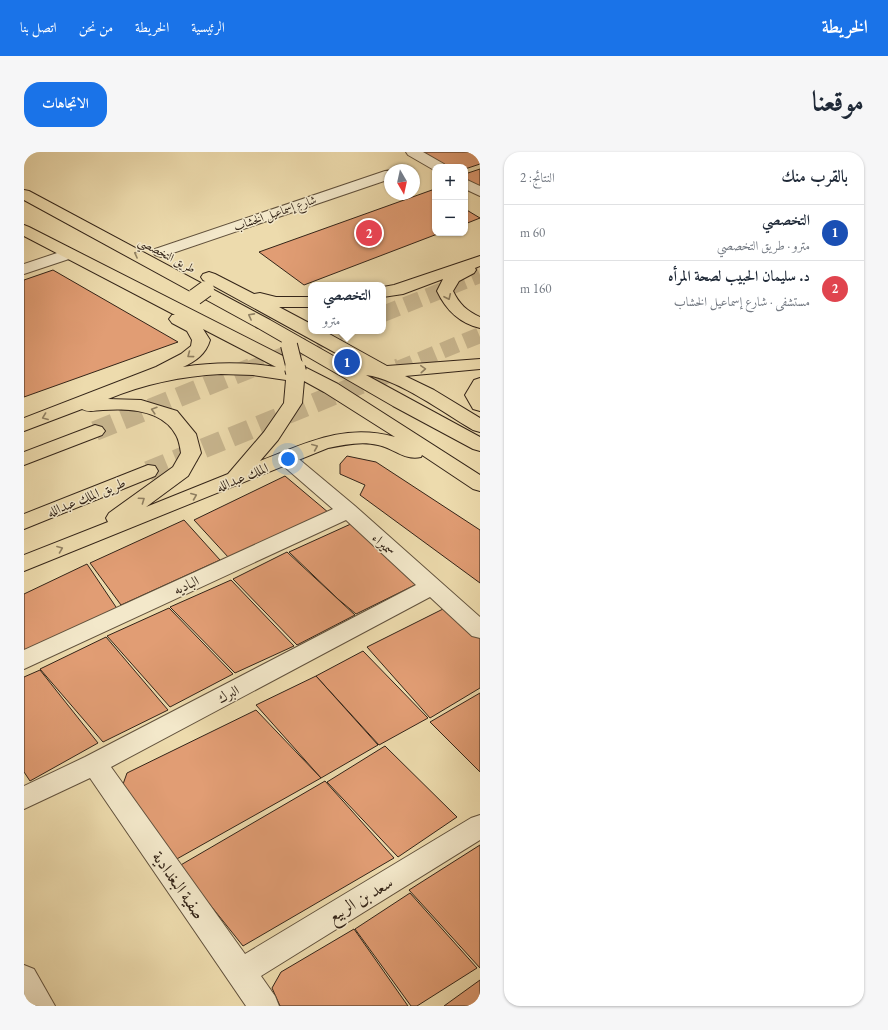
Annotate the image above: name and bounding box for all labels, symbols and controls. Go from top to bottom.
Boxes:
text: الخريطة [822,14,868,39]
text: اتصل بنا [20,18,57,36]
text: من نحن [79,18,113,36]
text: الخريطة [135,18,169,36]
text: الرئيسية [191,18,225,36]
button: الاتجاهات [24,82,107,127]
text: موقعنا [812,83,864,119]
north arrow [384,164,420,200]
map controls [432,164,468,236]
button: + [432,164,468,200]
text: بالقرب منك [781,165,848,187]
text: النتائج: 2 [520,169,555,186]
street label: شارع إسماعيل الخشاب [231,191,320,237]
button: − [432,200,468,236]
text: التخصصي [762,210,810,229]
pin: 2 [356,218,382,248]
text: 60 m [520,224,545,241]
text: 1 [832,224,838,241]
street label: طريق التخصصي [134,233,199,280]
text: مترو · طريق التخصصي [717,237,810,254]
one-way arrow [133,252,141,259]
text: د. سليمان الحبيب لصحة المرأه [668,266,810,285]
text: 160 m [520,280,551,297]
text: 2 [832,280,838,297]
popup [308,282,386,334]
text: التخصصي [323,285,371,304]
text: مستشفى · شارع إسماعيل الخشاب [674,293,810,310]
one-way arrow [443,294,451,301]
text: مترو [323,312,340,329]
one-way arrow [248,314,255,321]
pin: 1 [334,347,360,377]
one-way arrow [188,350,195,357]
one-way arrow [420,365,426,374]
one-way arrow [151,406,158,415]
one-way arrow [42,412,49,420]
one-way arrow [311,444,318,452]
your location [278,449,298,469]
street label: الملك عبدالله [213,458,271,496]
street label: طريق الملك عبدالله [44,473,128,521]
one-way arrow [190,493,198,501]
one-way arrow [138,497,145,505]
street label: سميراء [368,529,400,559]
one-way arrow [57,545,64,553]
street label: الباديه [170,571,202,599]
street label: البرك [214,681,242,707]
street label: صفية البغدادية [148,847,210,923]
street label: سعد بن الربيع [323,871,399,931]

